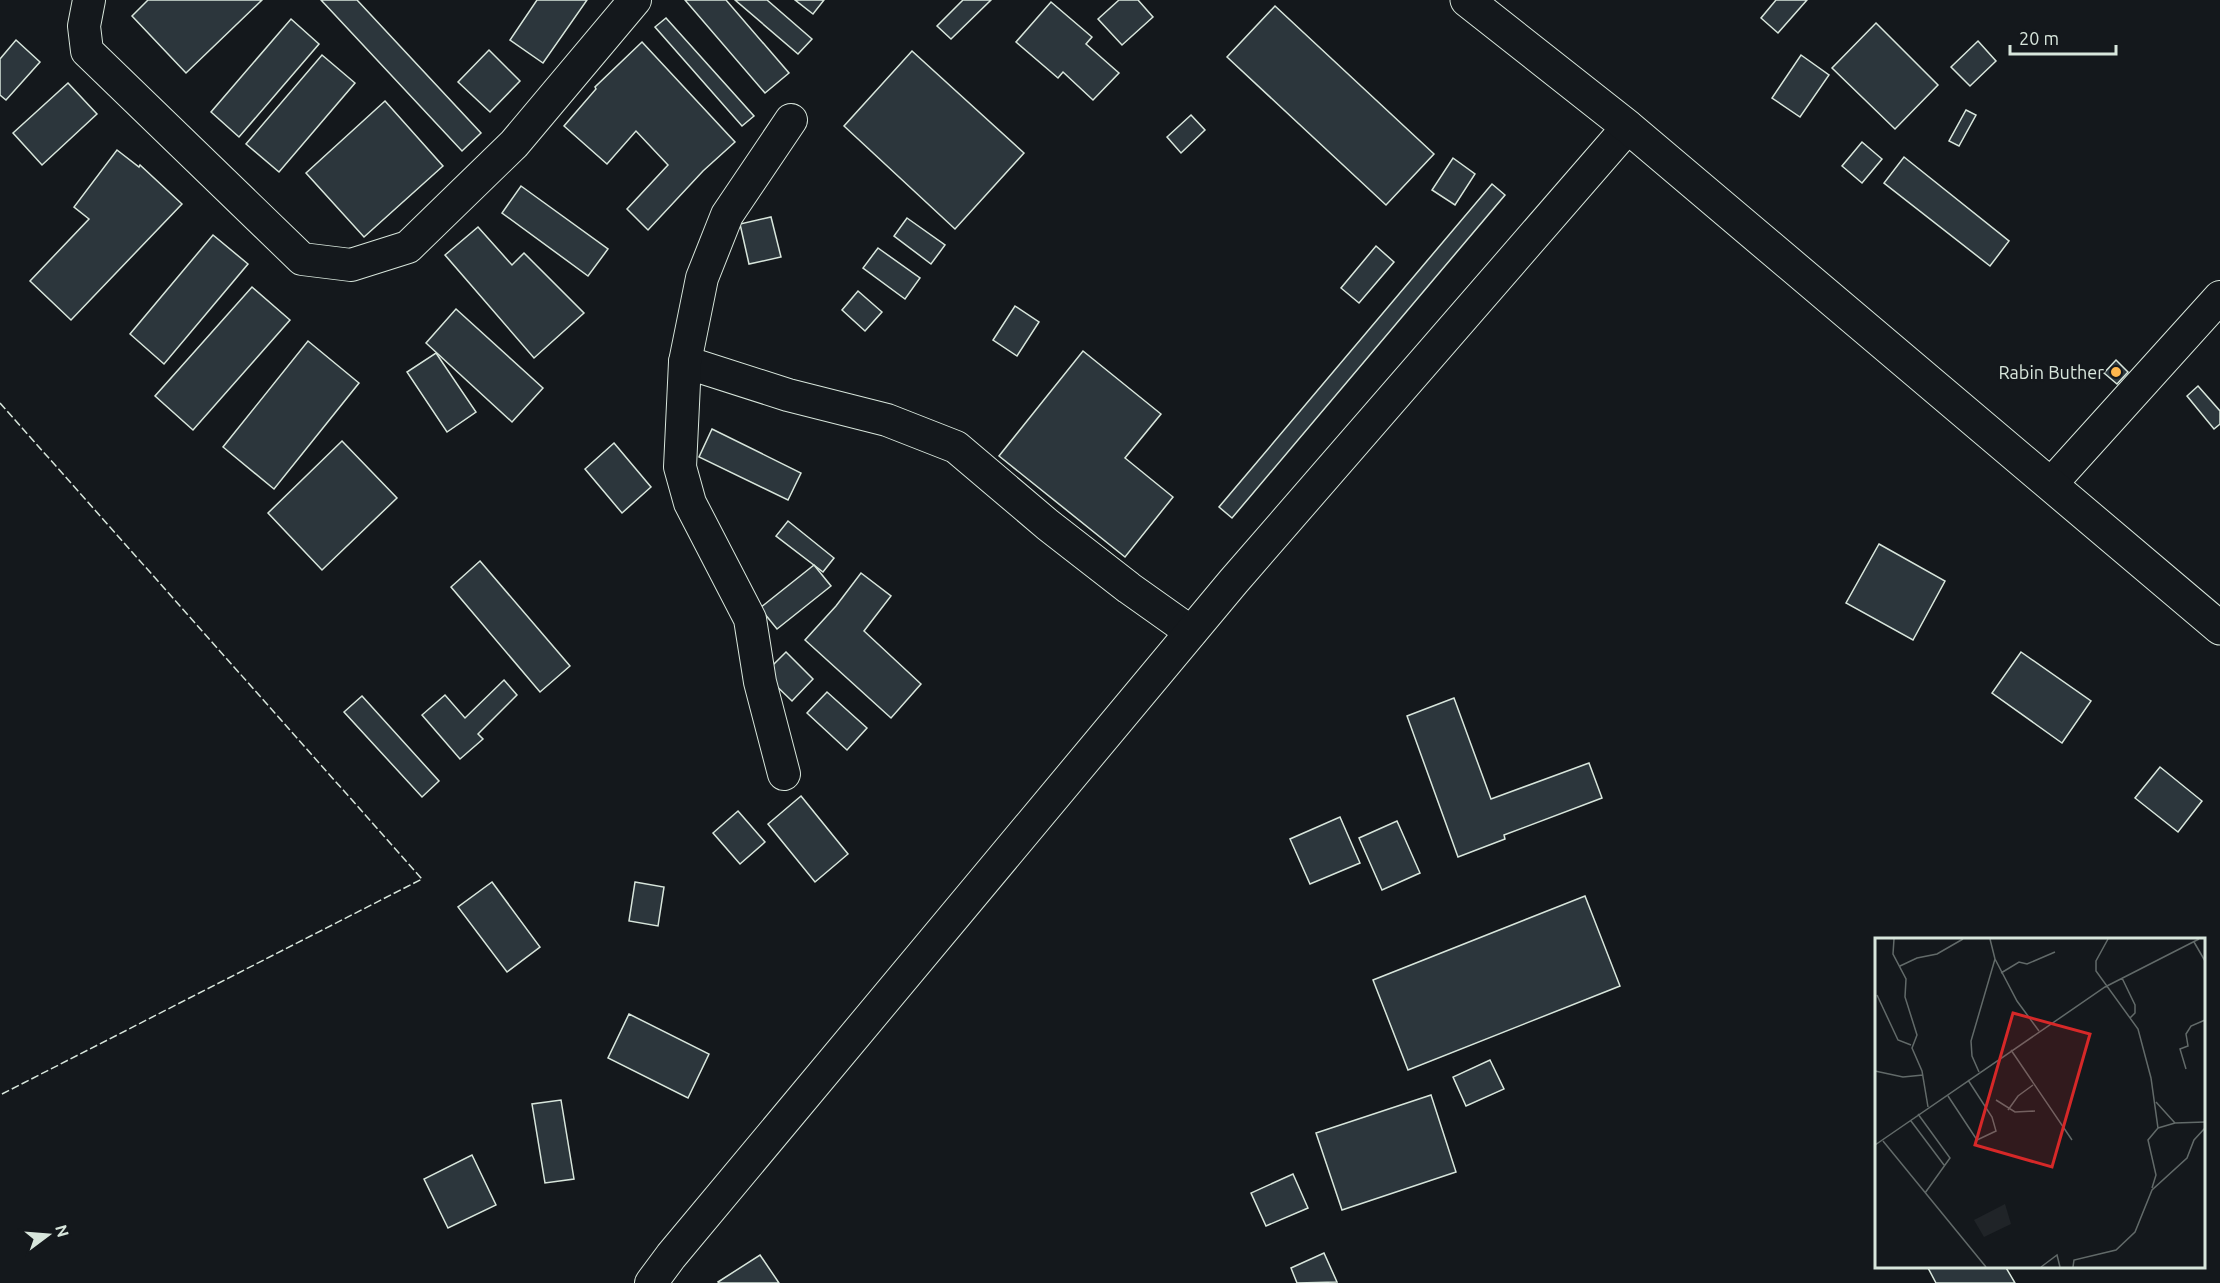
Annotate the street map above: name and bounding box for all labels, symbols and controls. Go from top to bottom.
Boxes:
scale bar [2010,18,2116,56]
text: 20 m [2019,28,2059,48]
place label: Rabin Buther [1998,362,2104,382]
marker: Rabin Buther [2109,365,2123,379]
inset map [1875,938,2205,1268]
north arrow [18,1205,78,1265]
text: N [52,1223,73,1239]

